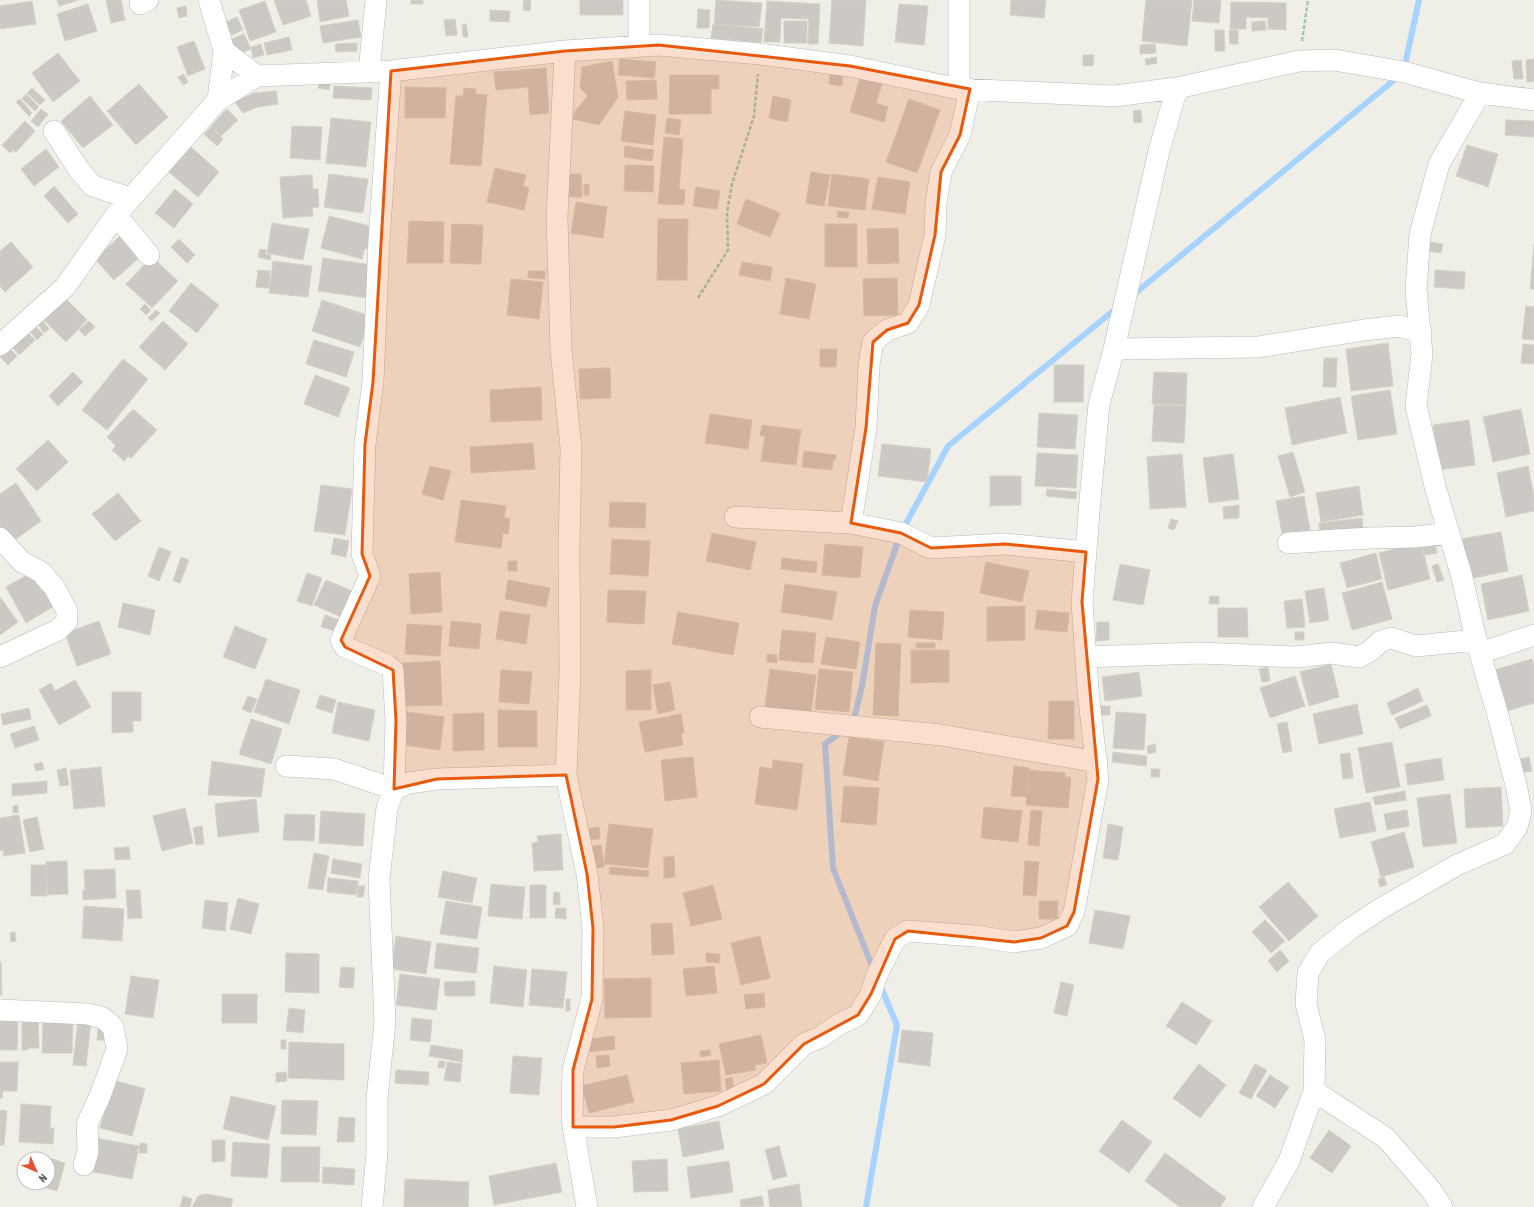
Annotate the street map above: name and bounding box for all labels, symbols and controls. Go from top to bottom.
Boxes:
north arrow [16,1151,56,1191]
text: N [37,1172,50,1185]

